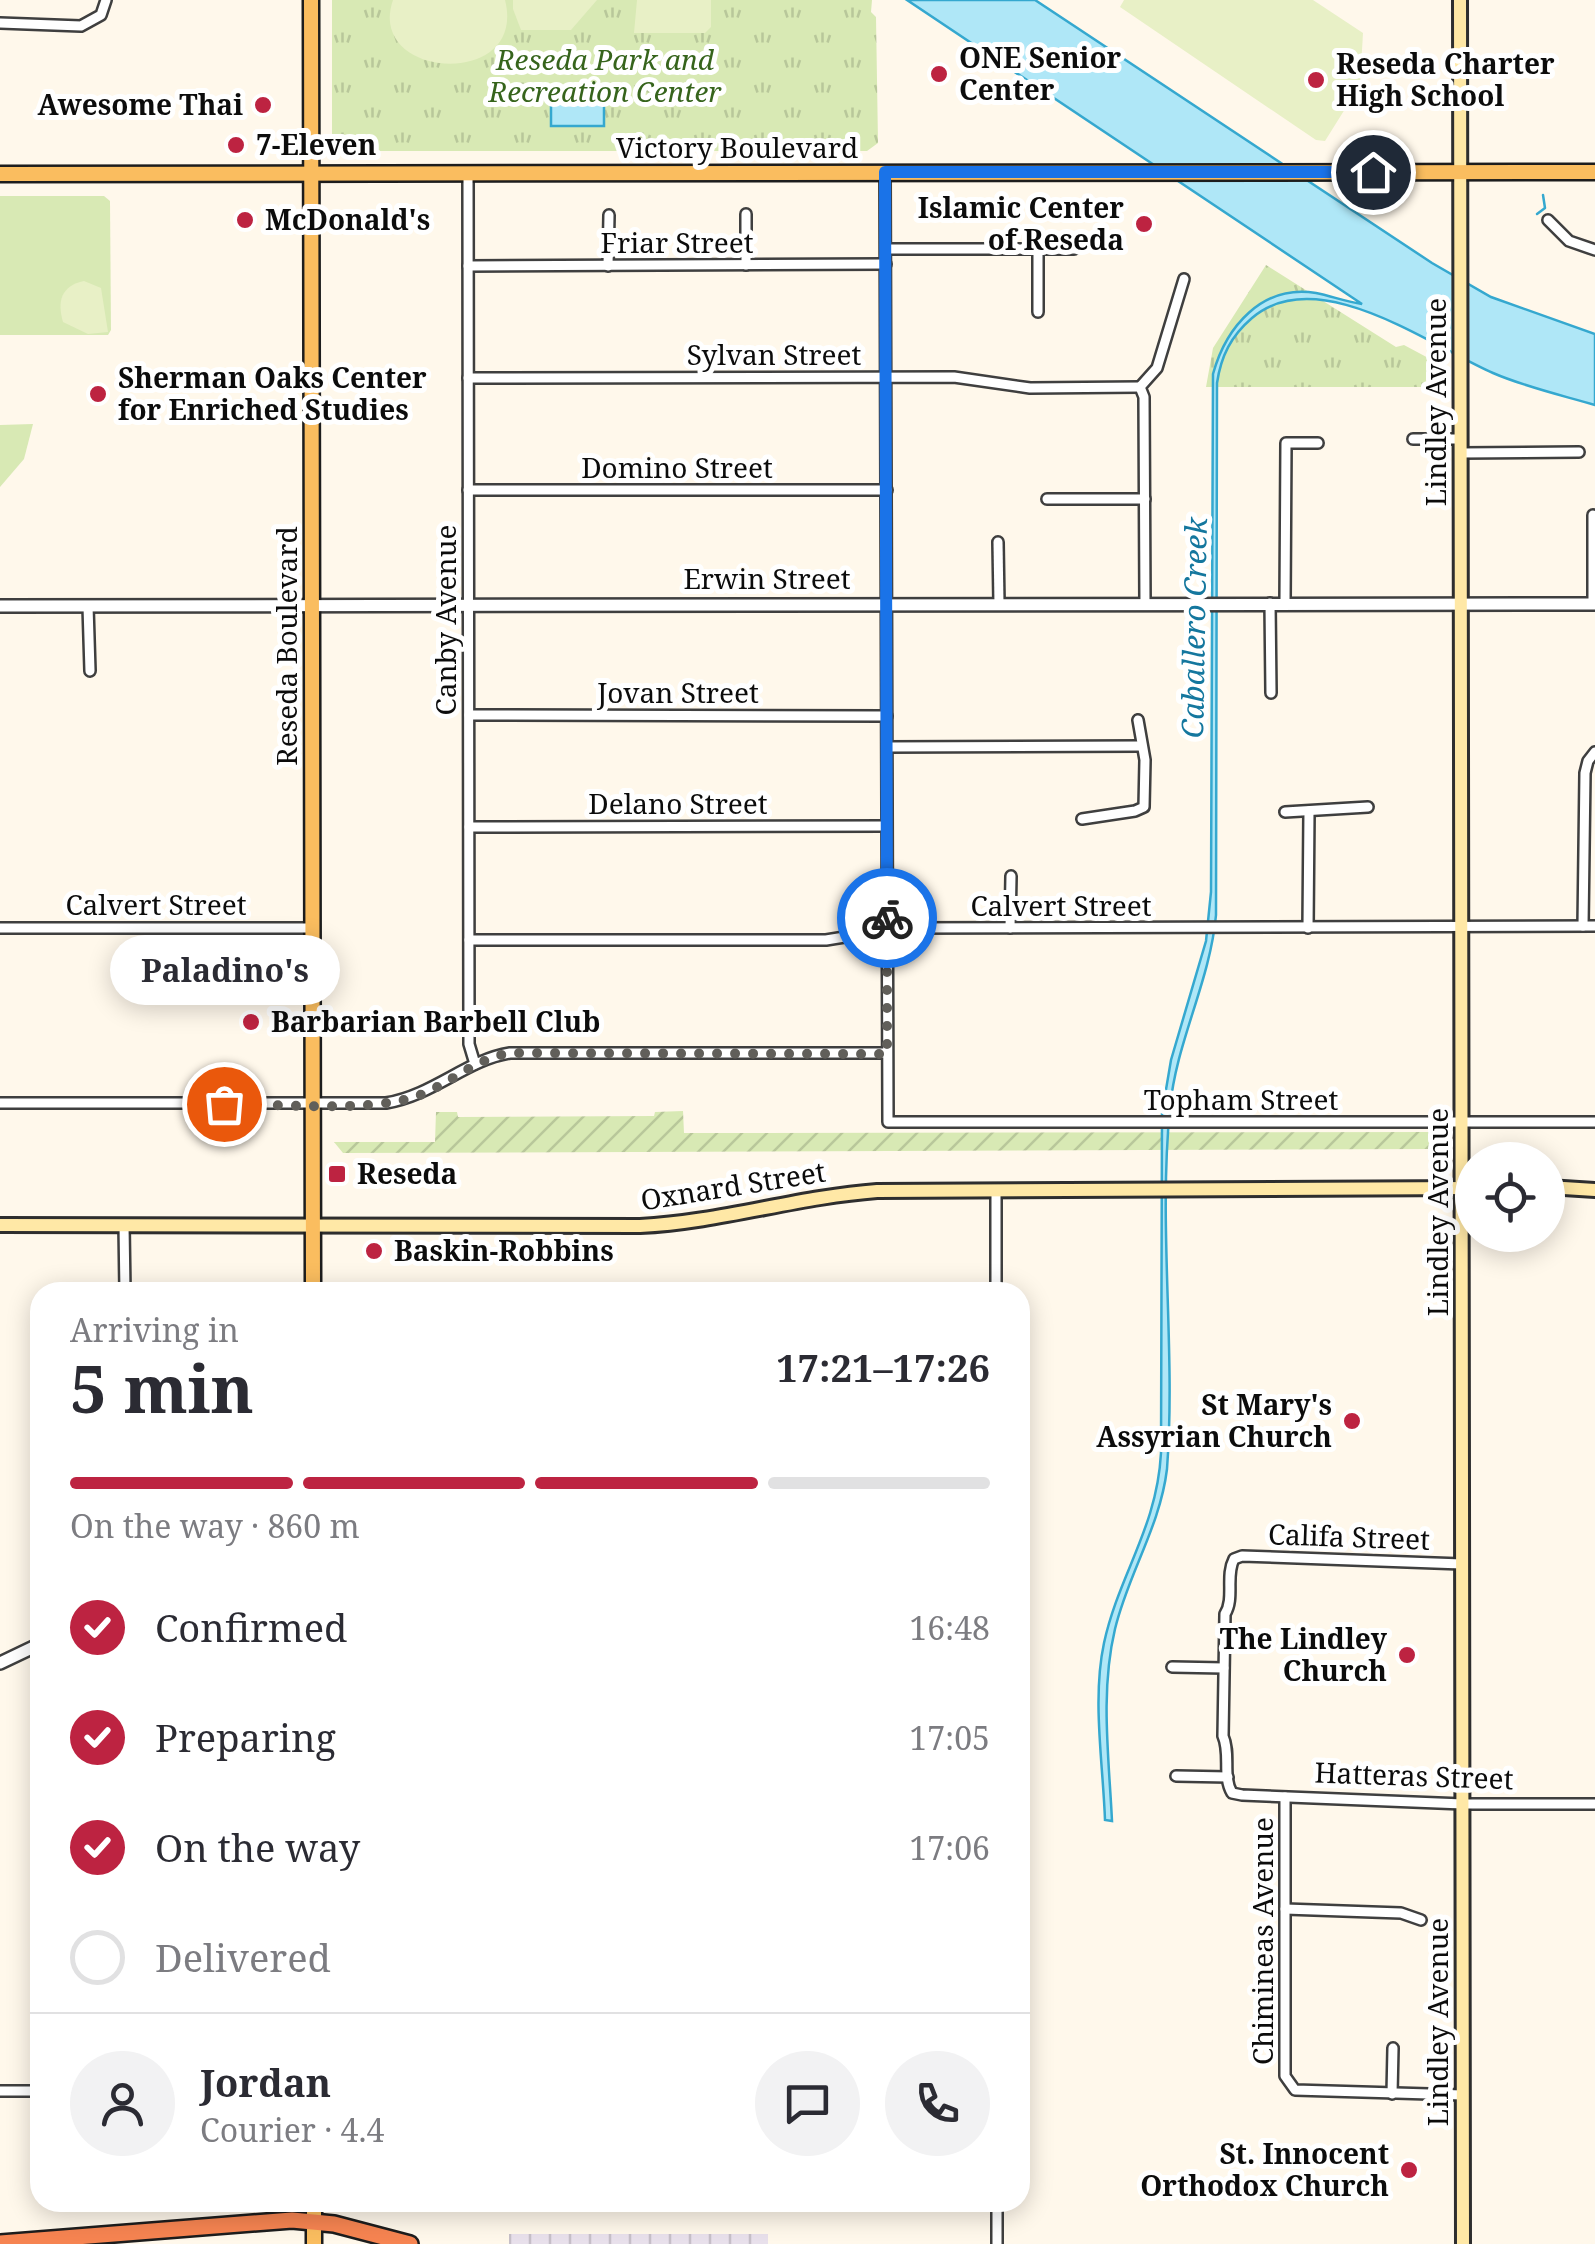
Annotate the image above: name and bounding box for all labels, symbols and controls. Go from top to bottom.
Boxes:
place label: ONE Senior Center [959,38,1122,108]
park label: Reseda Park and Recreation Center [488,40,722,110]
place label: Reseda Charter High School [1336,44,1555,114]
marker: ONE Senior Center [928,63,950,85]
marker: Reseda Charter High School [1305,69,1327,91]
place label: Awesome Thai [38,85,243,123]
marker: Awesome Thai [252,94,274,116]
place label: 7-Eleven [256,125,376,163]
street label: Victory Boulevard [616,128,858,166]
pin [1331,130,1416,215]
marker: 7-Eleven [225,134,247,156]
icon: home [1346,145,1401,200]
place label: Islamic Center of Reseda [918,188,1124,258]
place label: McDonald's [265,200,430,238]
marker: McDonald's [234,209,256,231]
marker: Islamic Center of Reseda [1133,213,1155,235]
street label: Friar Street [601,223,754,261]
street label: Lindley Avenue [1416,298,1454,506]
street label: Sylvan Street [687,335,861,373]
place label: Sherman Oaks Center for Enriched Studies [118,358,427,428]
marker: Sherman Oaks Center for Enriched Studies [87,383,109,405]
street label: Domino Street [581,448,773,486]
water label: Caballero Creek [1171,516,1216,739]
street label: Canby Avenue [426,525,464,715]
street label: Reseda Boulevard [267,526,305,766]
street label: Erwin Street [683,559,851,597]
street label: Jovan Street [596,673,759,711]
street label: Delano Street [588,784,768,822]
courier [837,868,937,968]
street label: Calvert Street [65,885,247,923]
street label: Calvert Street [970,886,1152,924]
icon: bike [860,891,915,946]
callout: Paladino's [109,934,339,1004]
text: Paladino's [141,948,309,991]
place label: Barbarian Barbell Club [271,1002,600,1040]
marker: Barbarian Barbell Club [240,1011,262,1033]
pin [182,1062,267,1147]
icon: bag [197,1077,252,1132]
street label: Topham Street [1144,1080,1338,1118]
street label: Lindley Avenue [1418,1108,1456,1316]
map controls [1455,1142,1565,1252]
button: locate [1455,1142,1565,1252]
street label: Oxnard Street [638,1152,828,1218]
place label: Reseda [357,1154,457,1192]
marker: Reseda [326,1163,348,1185]
place label: Baskin-Robbins [394,1231,614,1269]
marker: Baskin-Robbins [363,1240,385,1262]
text: Arriving in [70,1308,239,1351]
text: 17:21–17:26 [776,1341,990,1393]
text: 5 min [70,1344,254,1432]
place label: St Mary's Assyrian Church [1096,1385,1332,1455]
marker: St Mary's Assyrian Church [1341,1410,1363,1432]
text: On the way · 860 m [70,1504,360,1547]
street label: Califa Street [1267,1514,1431,1558]
icon: check [70,1600,125,1655]
text: Confirmed [155,1601,347,1653]
text: 16:48 [909,1606,990,1649]
place label: The Lindley Church [1220,1619,1388,1689]
marker: The Lindley Church [1396,1644,1418,1666]
icon: check [70,1710,125,1765]
text: Preparing [155,1711,336,1763]
text: 17:05 [909,1716,990,1759]
street label: Hatteras Street [1314,1753,1514,1797]
street label: Chimineas Avenue [1243,1817,1281,2065]
icon: check [70,1820,125,1875]
text: On the way [155,1821,360,1873]
text: 17:06 [909,1826,990,1869]
street label: Lindley Avenue [1418,1918,1456,2126]
text: Delivered [155,1931,331,1983]
button: person [70,2051,175,2156]
button: chat [755,2051,860,2156]
button: phone [885,2051,990,2156]
text: Jordan [200,2056,331,2108]
text: Courier · 4.4 [200,2108,384,2151]
place label: St. Innocent Orthodox Church [1140,2134,1389,2204]
marker: St. Innocent Orthodox Church [1398,2159,1420,2181]

